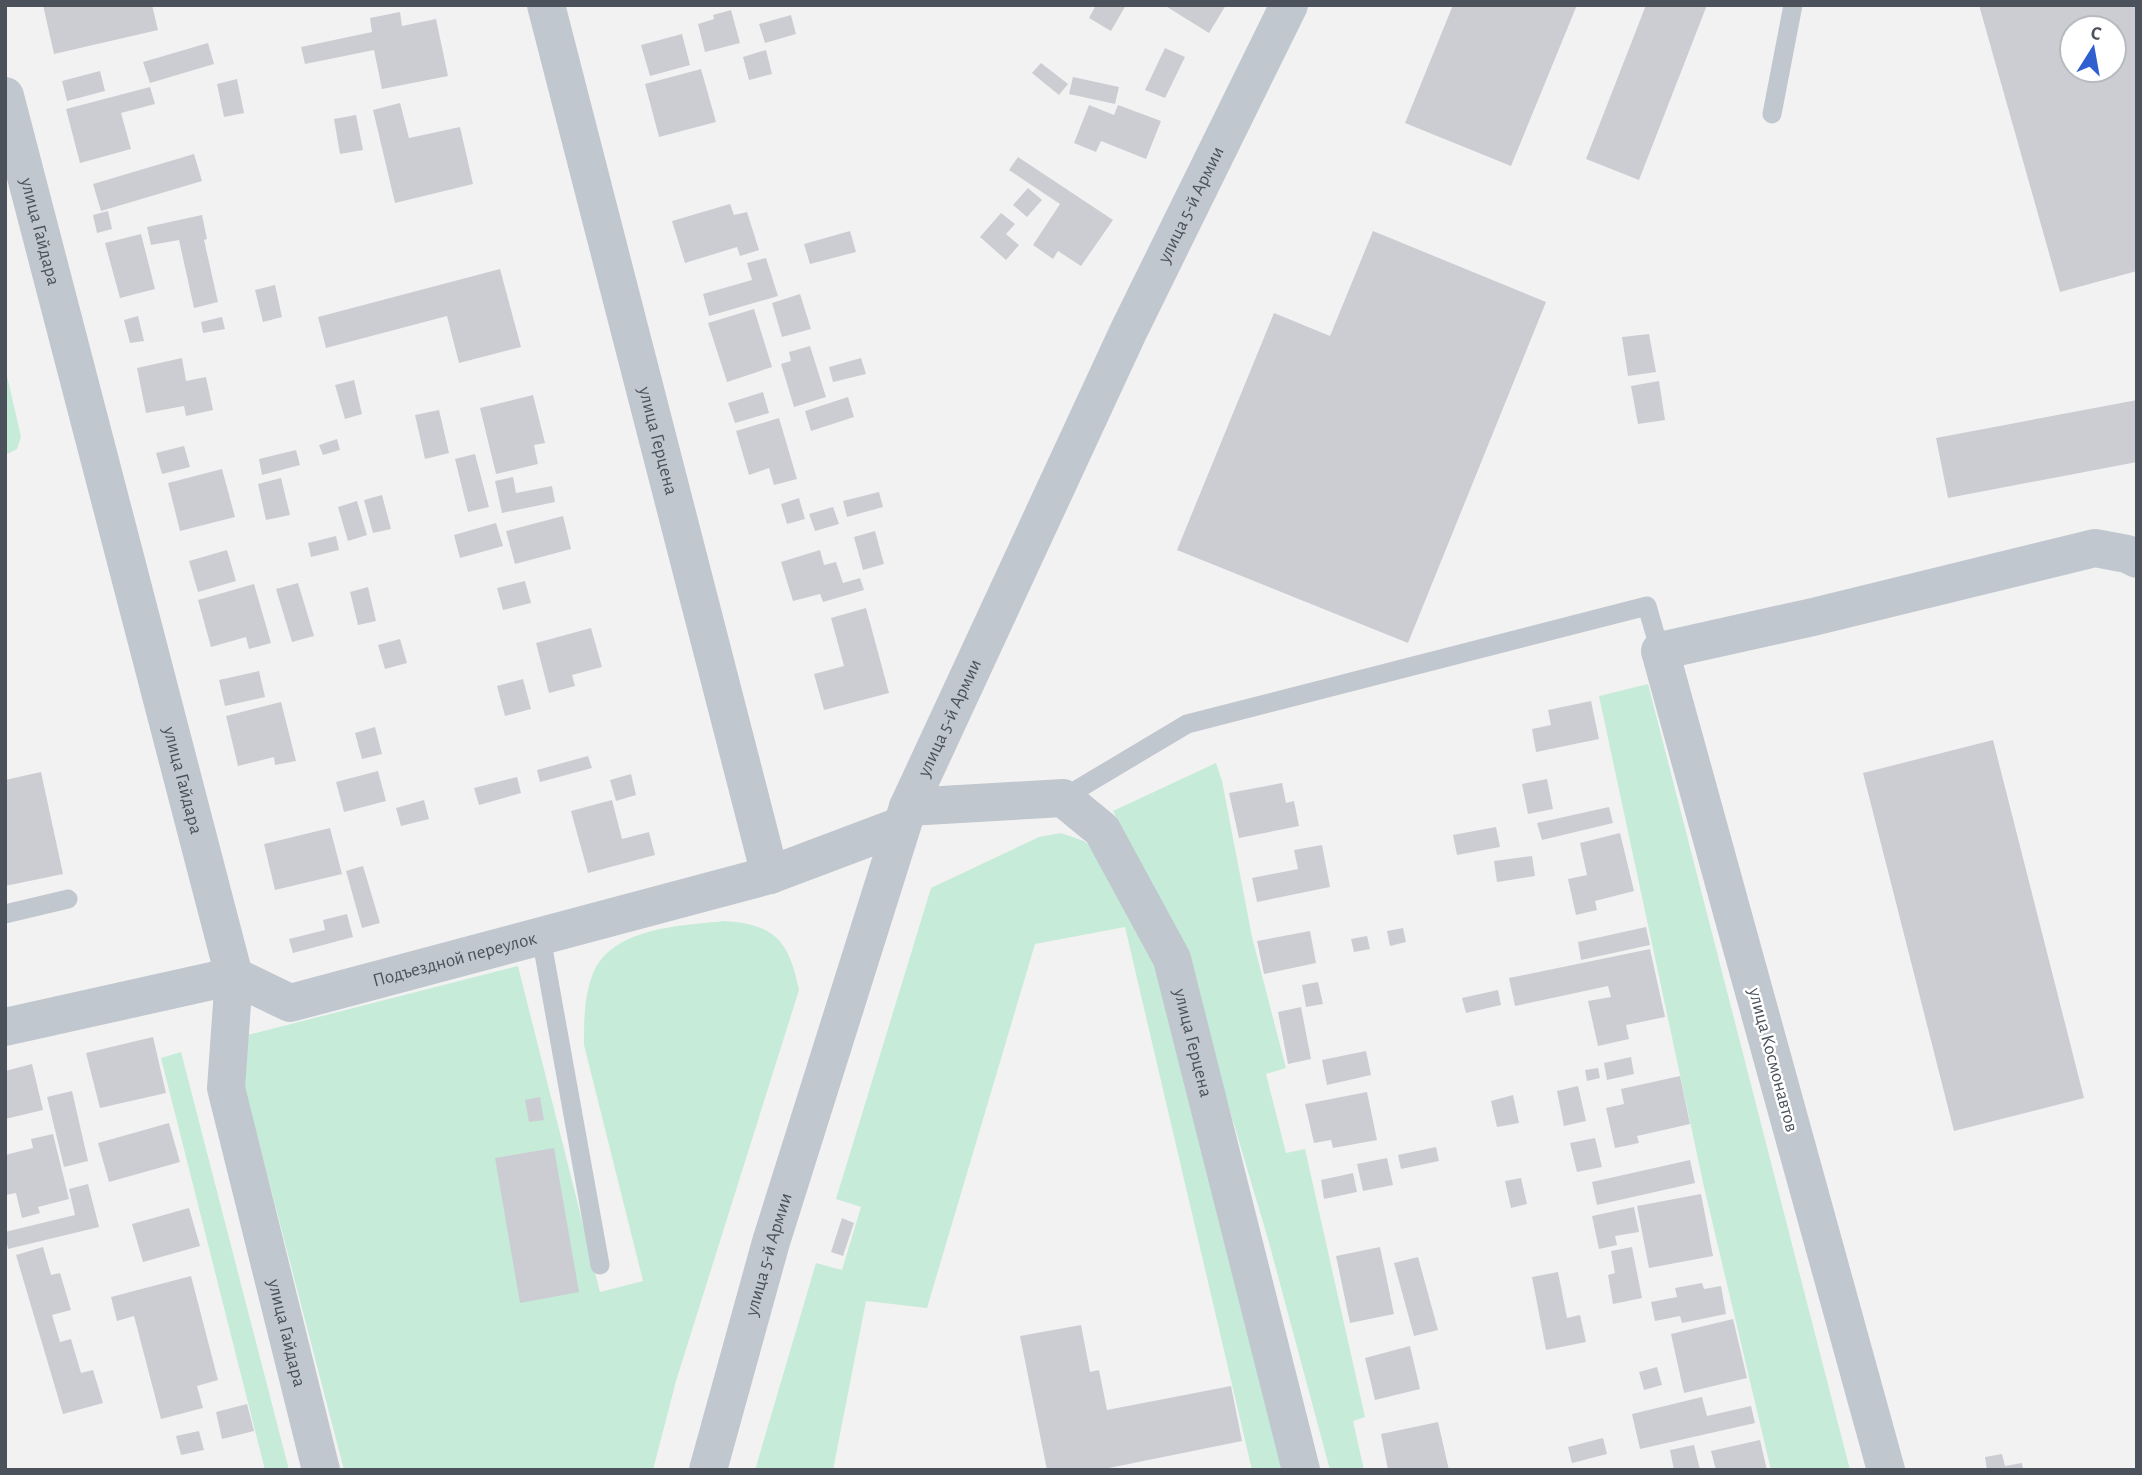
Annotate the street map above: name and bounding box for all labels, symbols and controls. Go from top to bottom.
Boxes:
north arrow [2058,14,2128,84]
text: С [2089,23,2103,44]
street label: улица 5-й Армии [1154,143,1227,267]
street label: улица Гайдара [17,175,63,288]
street label: улица Герцена [635,384,681,497]
street label: улица 5-й Армии [914,656,985,780]
street label: улица Гайдара [160,724,206,836]
street label: Подъездной переулок [370,928,539,990]
street label: улица Космонавтов [1744,985,1801,1134]
street label: улица Герцена [1170,986,1216,1099]
street label: улица 5-й Армии [741,1190,795,1319]
street label: улица Гайдара [264,1276,310,1389]

